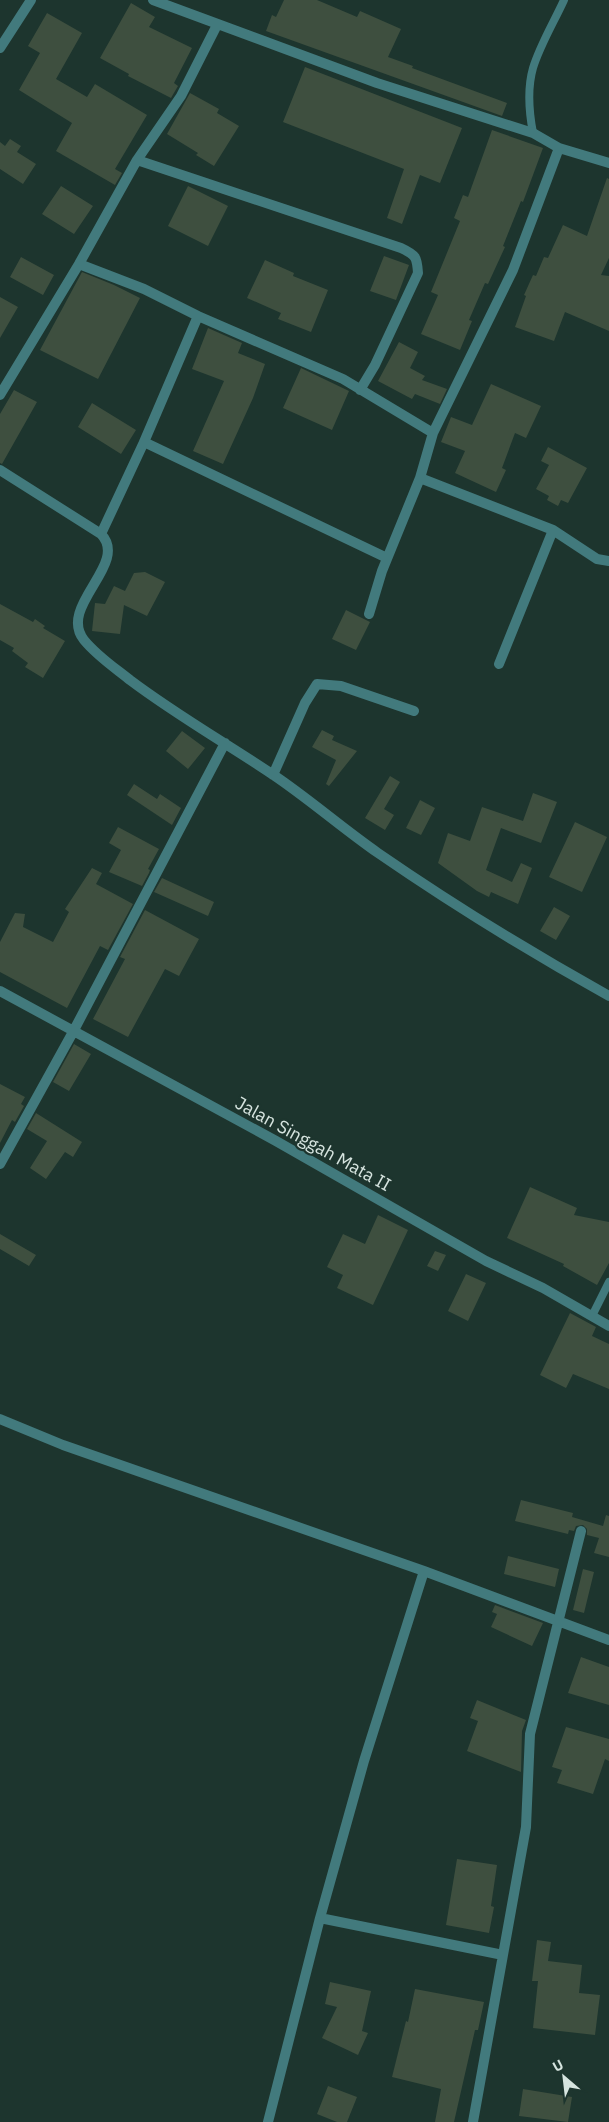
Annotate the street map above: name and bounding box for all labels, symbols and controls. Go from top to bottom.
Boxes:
street label: Jalan Singgah Mata II [231,1091,395,1196]
north arrow [539,2052,589,2102]
text: U [549,2055,566,2076]

